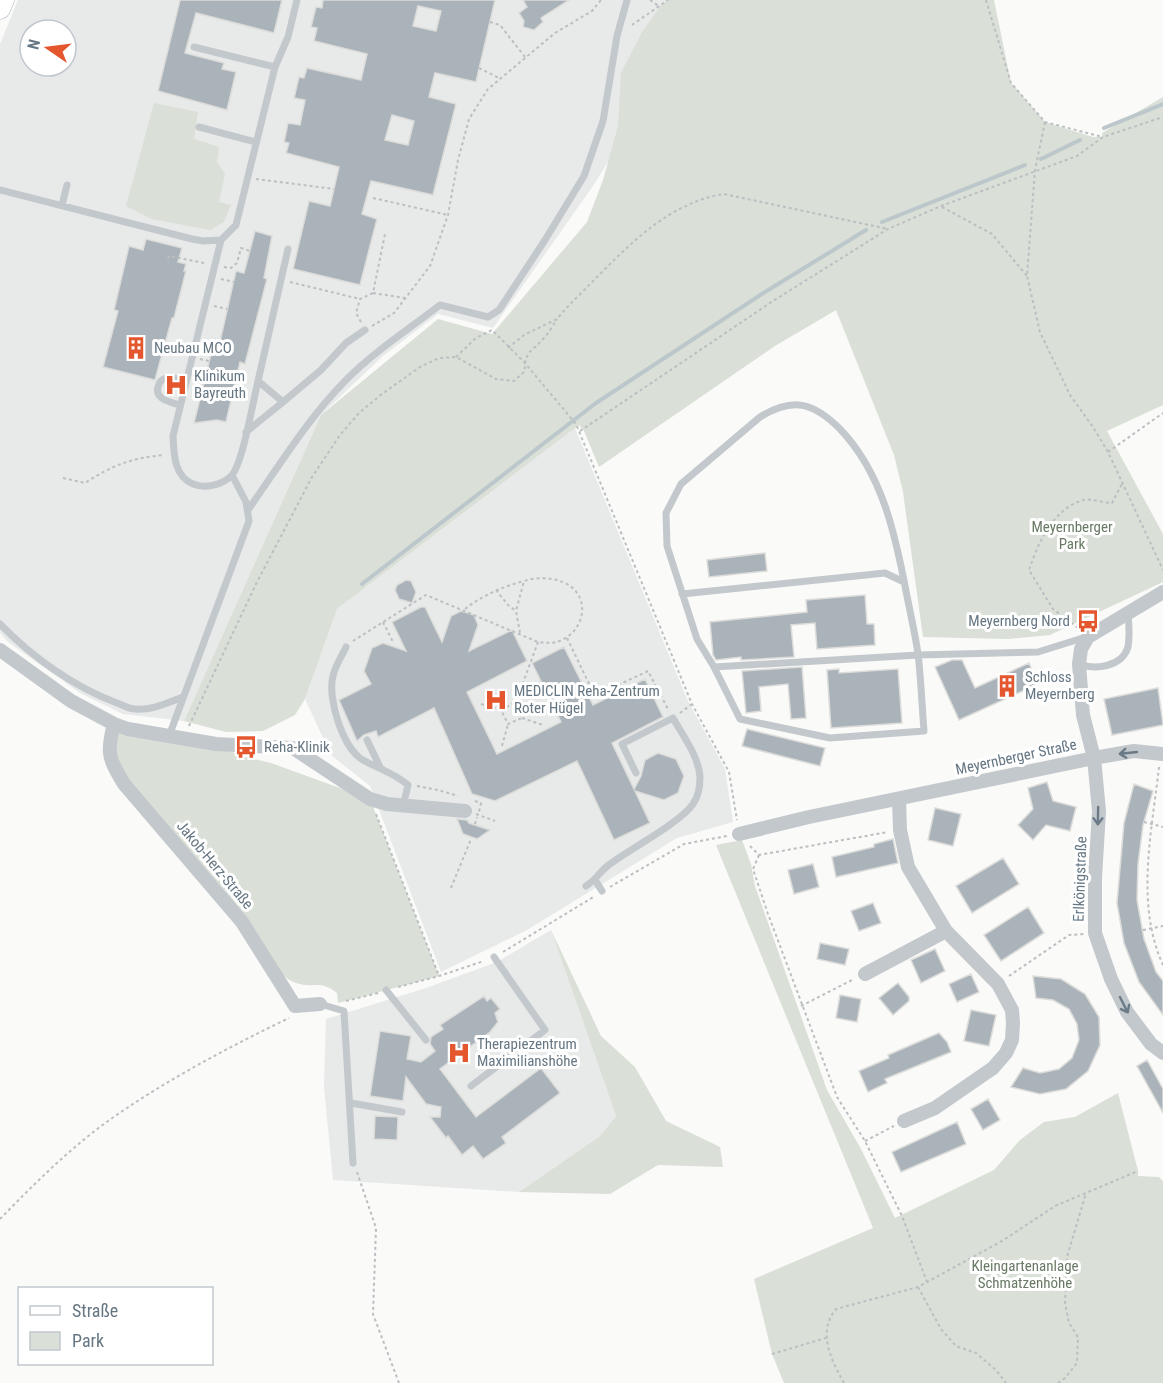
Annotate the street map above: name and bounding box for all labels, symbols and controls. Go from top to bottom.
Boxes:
north arrow [18,18,78,78]
text: N [24,37,44,52]
building icon: Neubau MCO [123,335,149,361]
place label: Neubau MCO [154,339,232,357]
place label: Klinikum Bayreuth [194,367,246,402]
hospital icon: Klinikum Bayreuth [163,372,189,398]
park label: Meyernberger Park [1031,518,1113,553]
bus stop icon: Meyernberg Nord [1075,608,1101,634]
place label: Meyernberg Nord [968,612,1070,630]
place label: Schloss Meyernberg [1025,668,1095,703]
building icon: Schloss Meyernberg [994,673,1020,699]
place label: MEDICLIN Reha-Zentrum Roter Hügel [514,682,660,717]
hospital icon: MEDICLIN Reha-Zentrum Roter Hügel [483,687,509,713]
bus stop icon: Reha-Klinik [233,734,259,760]
street label: Meyernberger Straße [954,735,1078,779]
place label: Reha-Klinik [264,738,330,756]
one-way arrow [1119,748,1139,759]
one-way arrow [1093,806,1104,826]
street label: Jakob-Herz-Straße [173,817,257,913]
street label: Erlkönigstraße [1070,836,1090,922]
one-way arrow [1118,996,1130,1014]
place label: Therapiezentrum Maximilianshöhe [477,1035,578,1070]
hospital icon: Therapiezentrum Maximilianshöhe [446,1040,472,1066]
park label: Kleingartenanlage Schmatzenhöhe [971,1257,1079,1292]
legend [18,1287,213,1365]
text: Straße [72,1300,118,1321]
text: Park [72,1330,104,1351]

